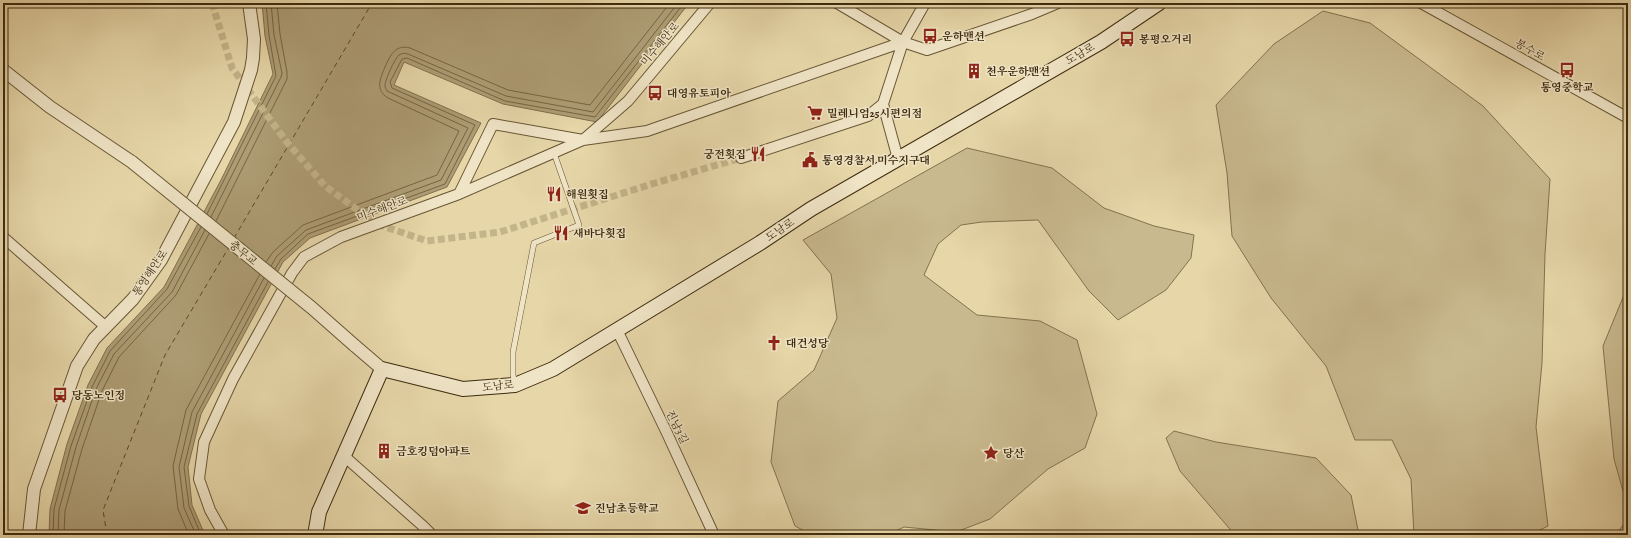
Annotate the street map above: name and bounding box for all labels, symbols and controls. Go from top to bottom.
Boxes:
street label: 미수해안로 [637,19,683,69]
bus stop icon: 운하맨션 [921,27,939,45]
place label: 운하맨션 [942,29,985,44]
bus stop icon: 봉평오거리 [1118,30,1136,48]
place label: 봉평오거리 [1139,32,1192,47]
street label: 봉수로 [1512,36,1548,64]
street label: 도남로 [1062,39,1098,68]
bus stop icon: 통영중학교 [1558,61,1576,79]
building icon: 천우운하맨션 [965,62,983,80]
place label: 천우운하맨션 [986,64,1050,79]
place label: 통영중학교 [1540,80,1594,95]
bus stop icon: 대영유토피아 [646,84,664,102]
place label: 대영유토피아 [667,86,731,101]
supermarket icon: 밀레니엄25시편의점 [806,104,824,122]
place label: 밀레니엄25시편의점 [827,106,922,121]
restaurant icon: 궁전횟집 [749,145,767,163]
place label: 궁전횟집 [703,147,746,162]
public building icon: 통영경찰서 미수지구대 [801,151,819,169]
place label: 통영경찰서 미수지구대 [822,153,930,168]
restaurant icon: 해원횟집 [545,185,563,203]
place label: 해원횟집 [566,187,609,202]
street label: 미수해안로 [354,193,410,225]
street label: 도남로 [763,215,798,245]
restaurant icon: 새바다횟집 [552,224,570,242]
place label: 새바다횟집 [573,226,626,241]
street label: 충무교 [226,237,260,269]
street label: 통영해안로 [129,246,171,299]
church icon: 대건성당 [765,334,783,352]
place label: 대건성당 [786,336,829,351]
street label: 도남로 [481,377,515,395]
bus stop icon: 당동노인정 [51,386,69,404]
place label: 당동노인정 [72,388,125,403]
street label: 진남3길 [662,407,692,447]
building icon: 금호킹덤아파트 [375,442,393,460]
place label: 금호킹덤아파트 [396,444,471,459]
place icon: 당산 [982,444,1000,462]
place label: 당산 [1003,446,1025,461]
school or university icon: 진남초등학교 [574,499,592,517]
place label: 진남초등학교 [595,501,659,516]

